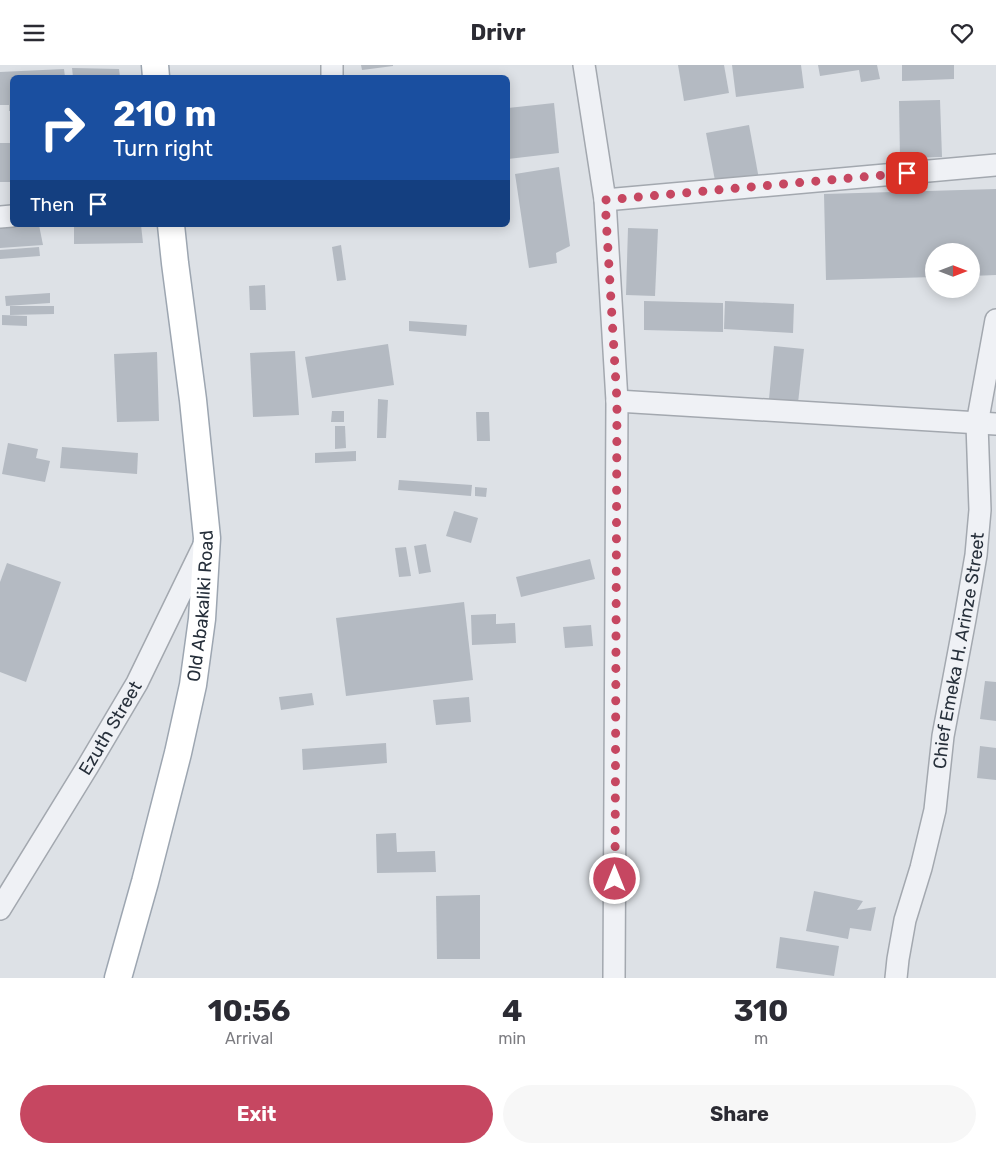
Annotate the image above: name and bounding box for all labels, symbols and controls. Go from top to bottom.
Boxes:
icon: menu [20,19,48,47]
text: Drivr [470,19,526,46]
icon: heart [948,19,976,47]
text: 210 m [113,93,216,135]
icon: right [30,95,95,160]
text: Turn right [113,135,213,162]
pin [886,152,928,194]
icon: arrive [893,159,921,187]
icon: arrive [84,190,112,218]
text: Then [30,193,74,216]
north arrow [925,243,980,297]
map controls [925,243,980,298]
street label: Old Abakaliki Road [183,529,218,683]
street label: Chief Emeka H. Arinze Street [928,531,989,770]
street label: Ezuth Street [74,677,147,779]
position arrow [588,852,640,904]
text: 10:56 [208,993,291,1029]
text: 4 [502,993,522,1029]
text: 310 [734,993,788,1029]
text: Arrival [225,1029,273,1048]
text: min [498,1029,526,1048]
text: m [754,1029,768,1048]
button: Exit [20,1085,493,1143]
button: Share [503,1085,976,1143]

